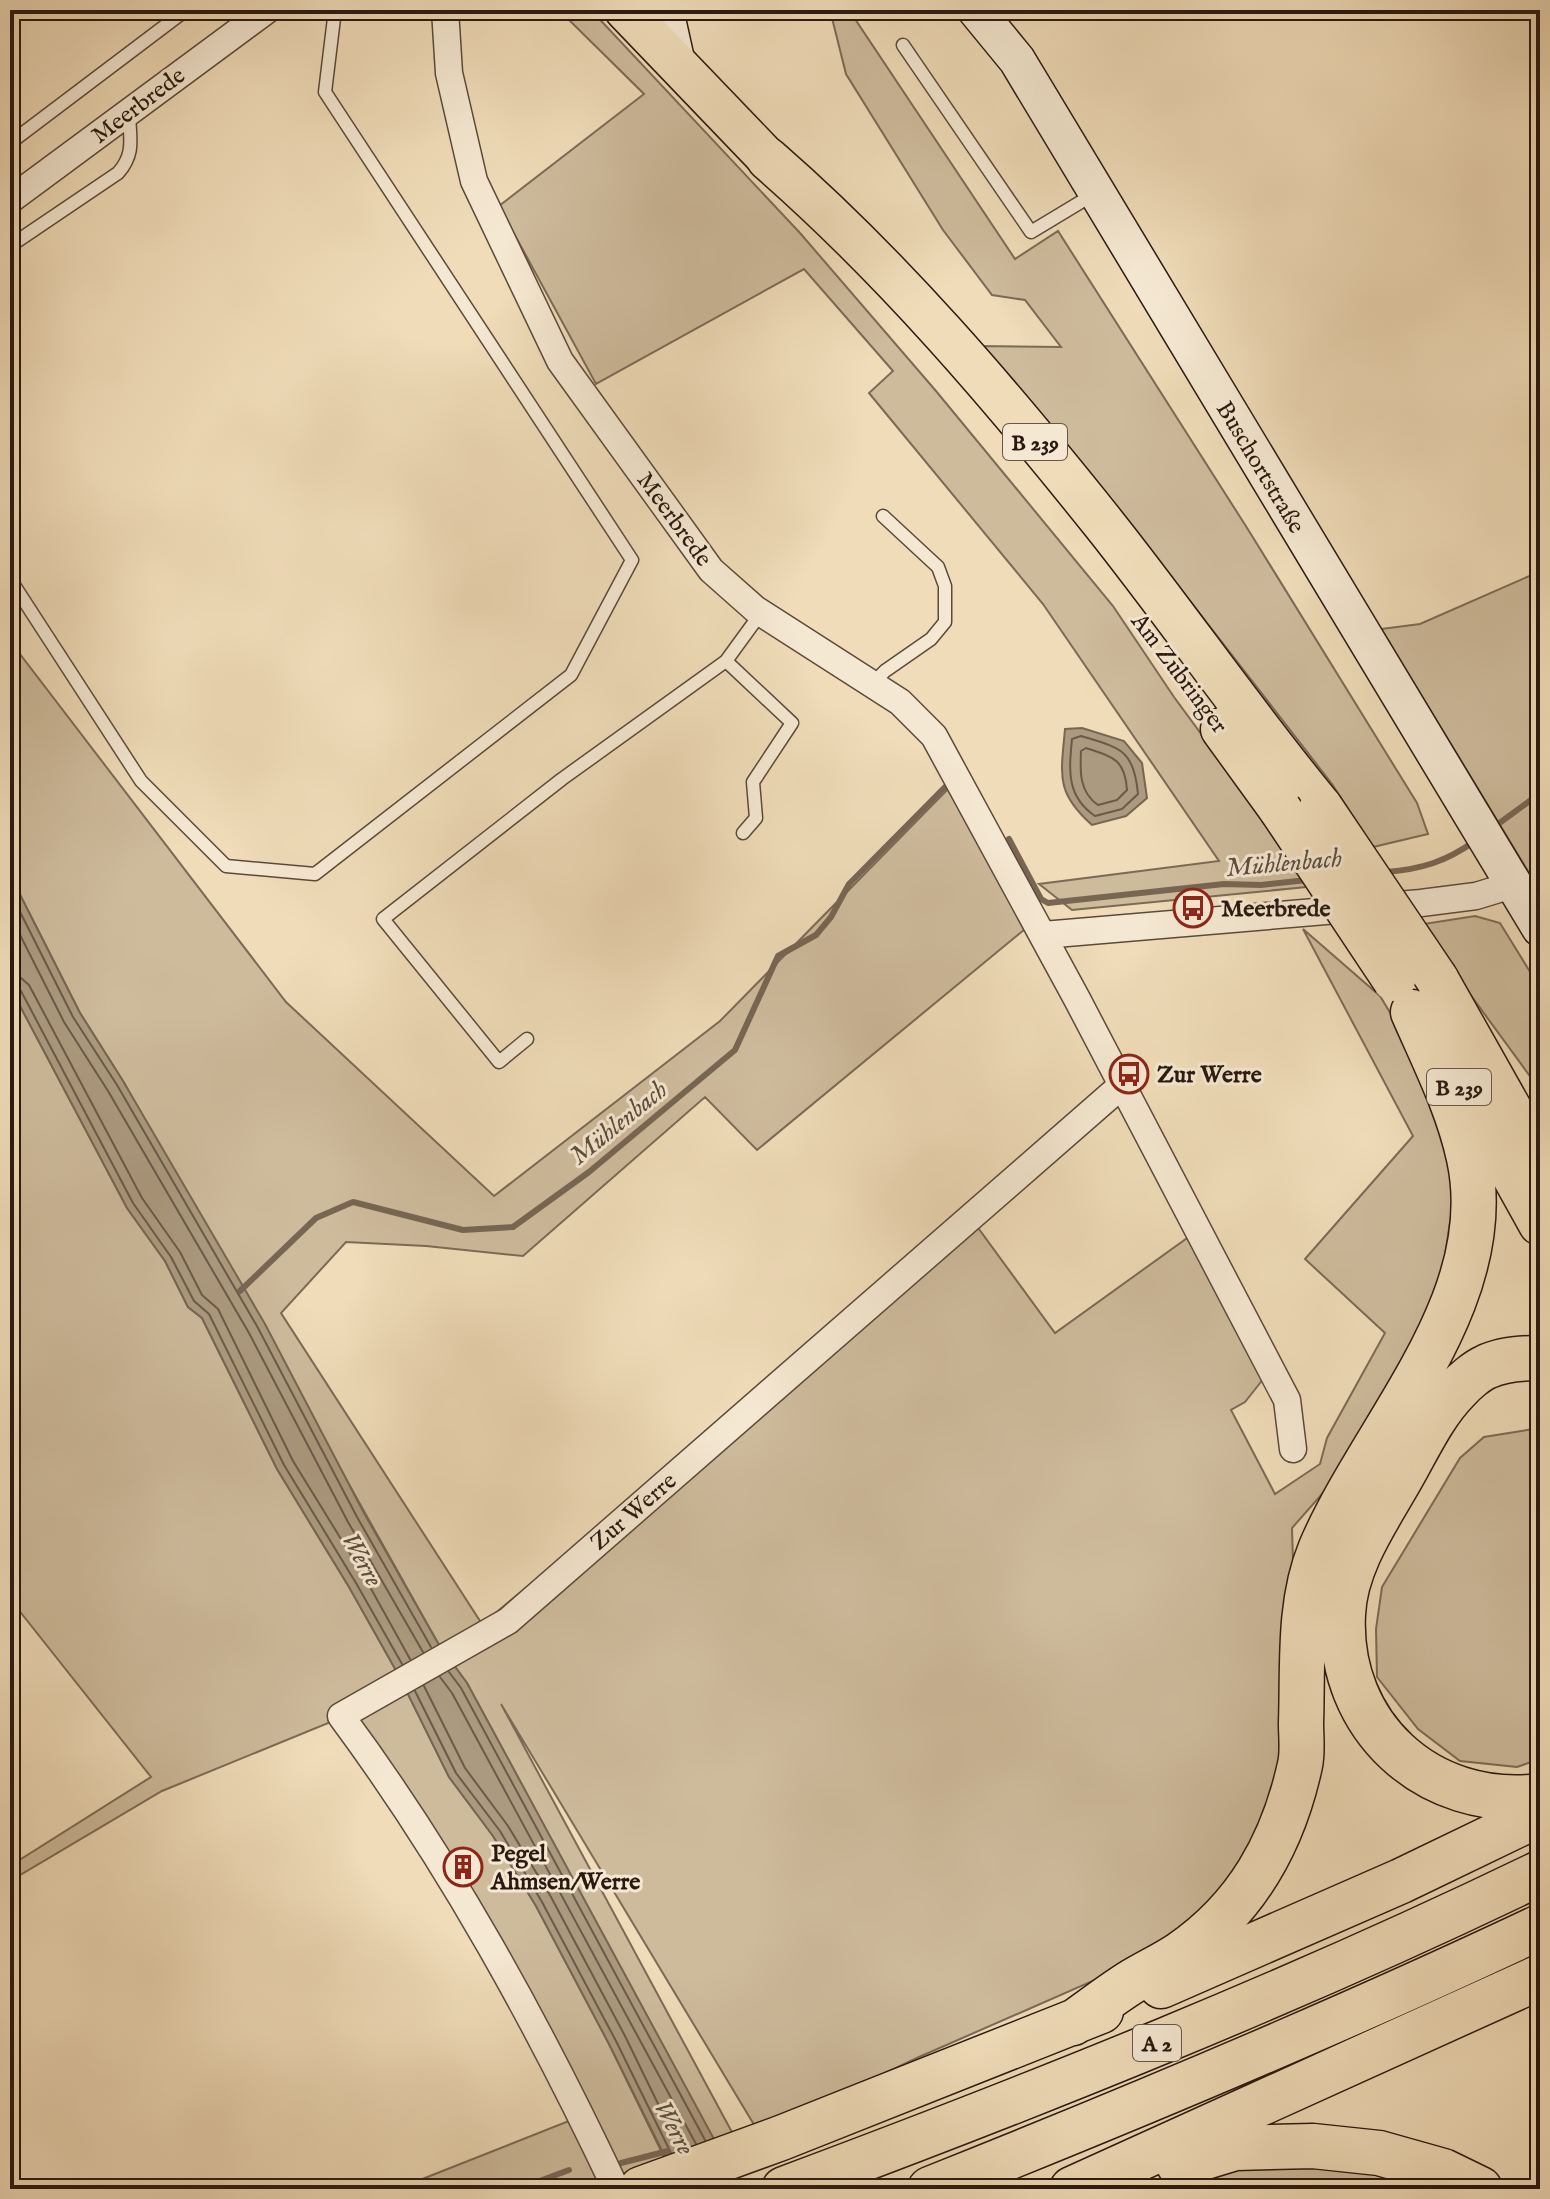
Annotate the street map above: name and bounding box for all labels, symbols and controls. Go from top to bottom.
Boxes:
street label: Meerbrede [86,61,192,152]
street label: Buschortstraße [1208,396,1311,540]
road number: B 239 [1003,424,1067,460]
street label: Meerbrede [629,466,719,573]
street label: Am Zubringer [1123,607,1234,740]
water label: Mühlenbach [1225,842,1344,885]
bus stop icon: Meerbrede [1172,887,1214,929]
place label: Meerbrede [1221,894,1331,925]
bus stop icon: Zur Werre [1108,1053,1150,1095]
place label: Zur Werre [1157,1060,1262,1091]
road number: B 239 [1427,1069,1491,1105]
water label: Mühlenbach [563,1074,675,1173]
street label: Zur Werre [584,1466,684,1558]
water label: Werre [333,1527,390,1593]
place label: Pegel Ahmsen/Werre [490,1839,640,1898]
building icon: Pegel Ahmsen/Werre [442,1846,484,1888]
road number: A 2 [1133,2025,1181,2061]
water label: Werre [646,2095,702,2161]

